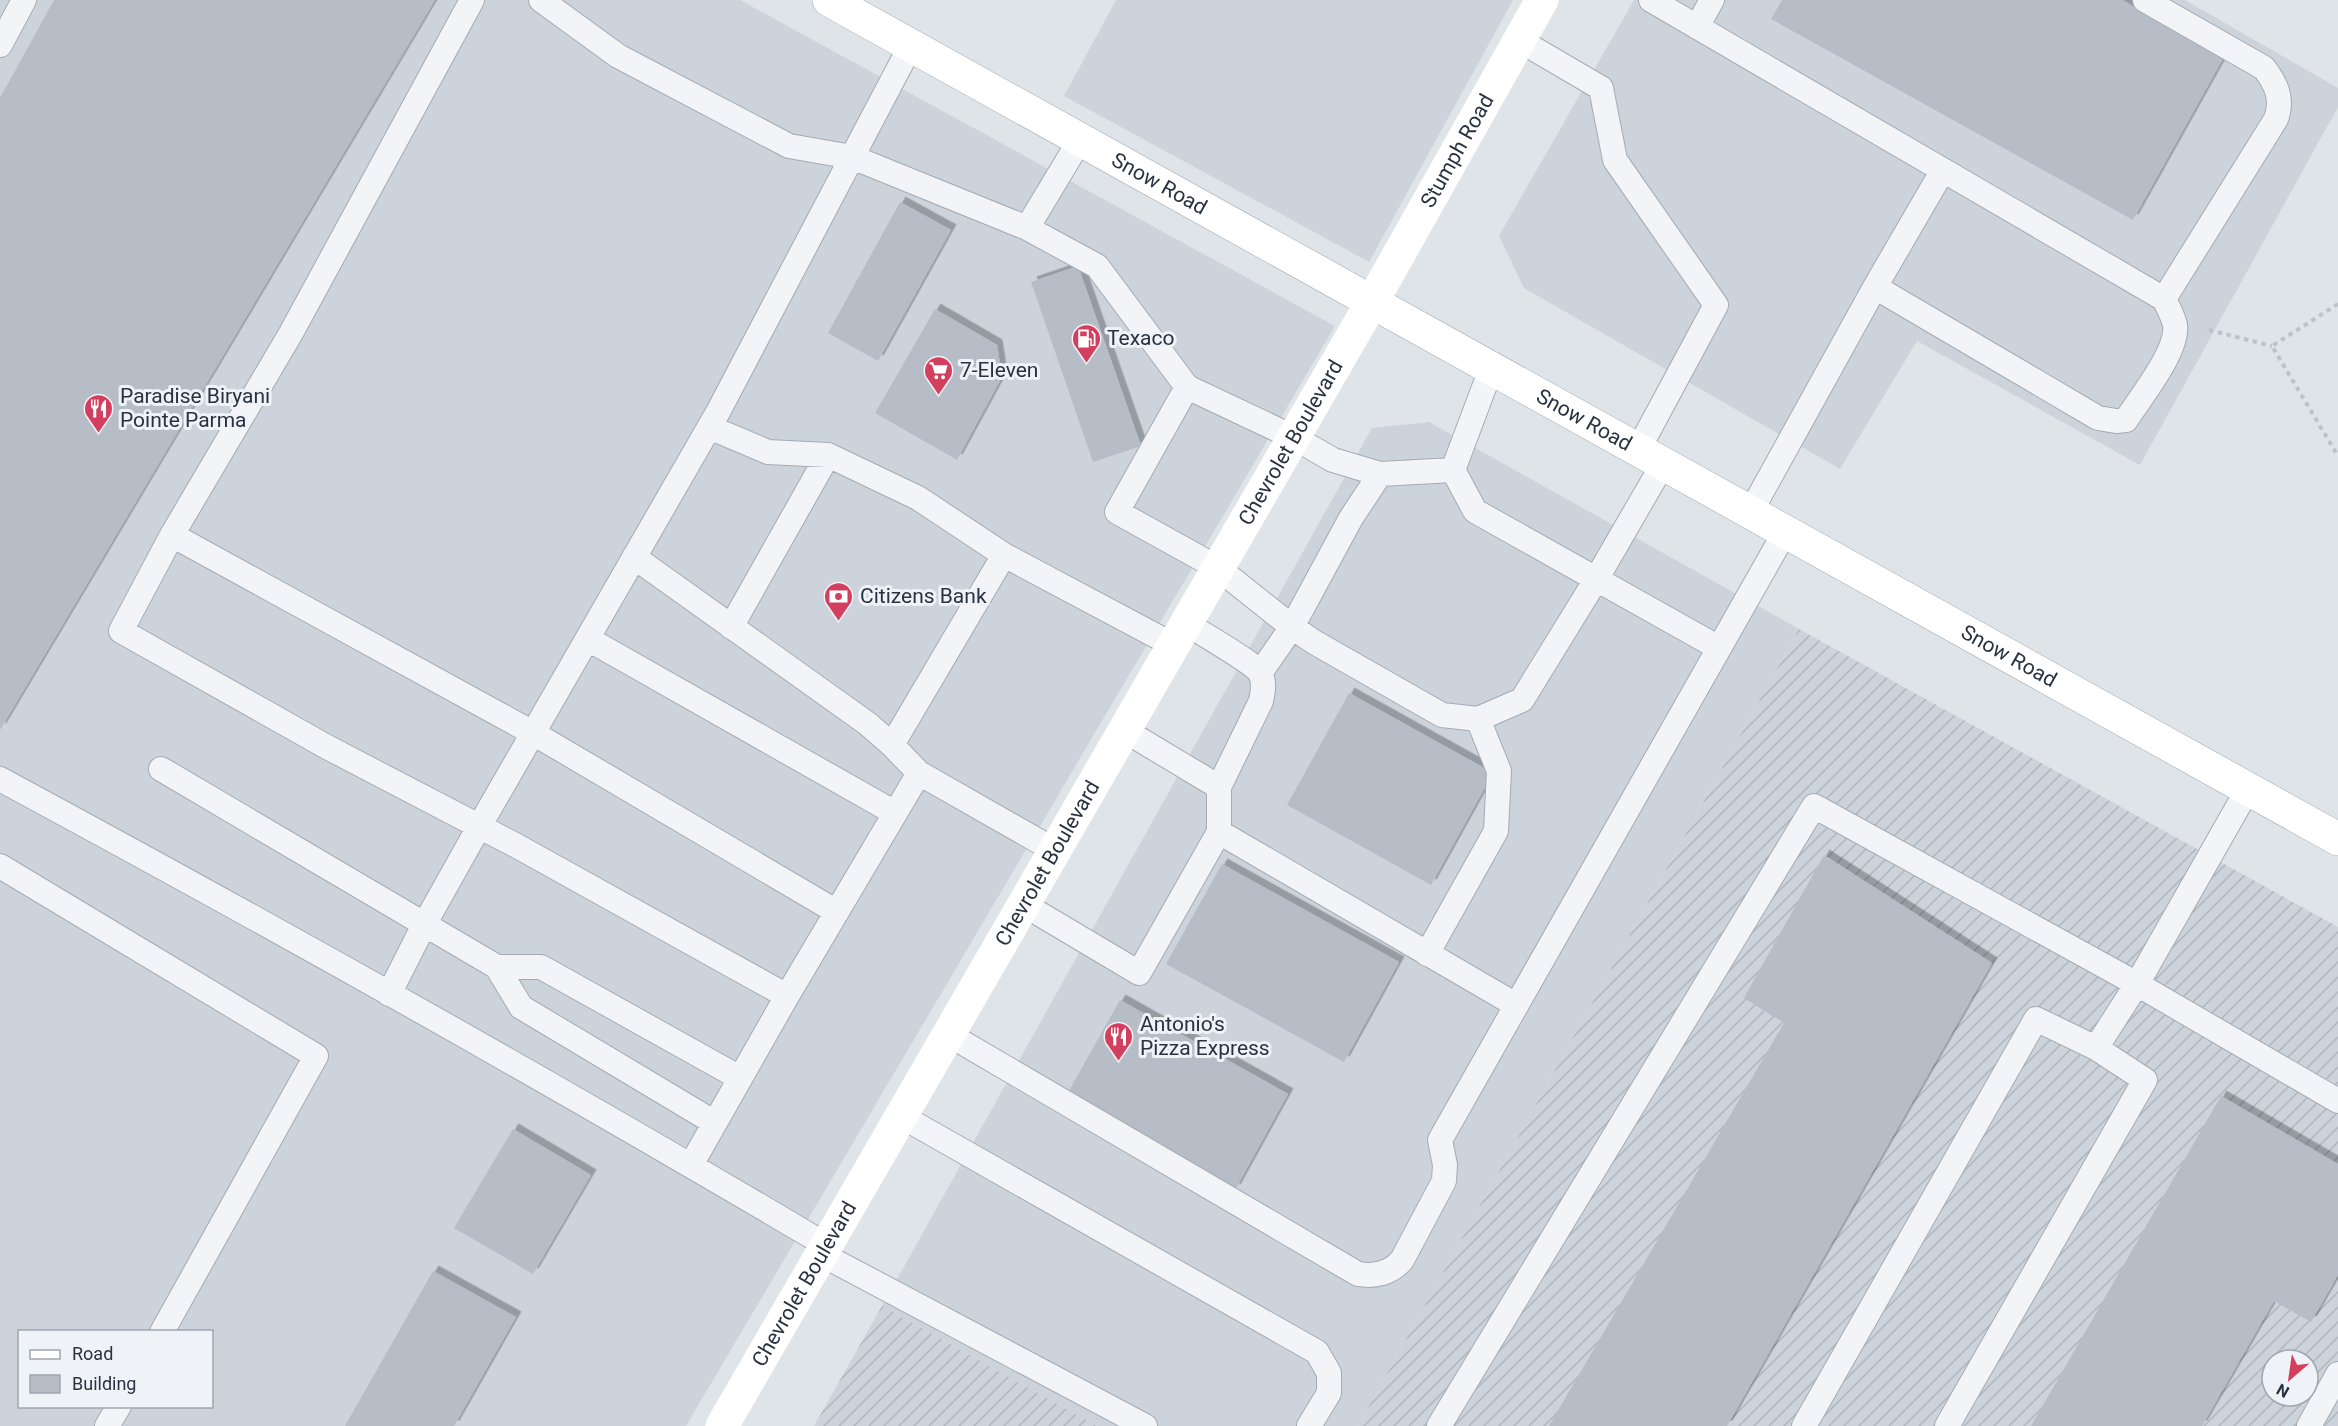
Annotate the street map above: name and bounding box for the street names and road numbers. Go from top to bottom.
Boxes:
street label: Stumph Road [1416,90,1499,212]
street label: Snow Road [1108,148,1211,220]
street label: Chevrolet Boulevard [1234,356,1348,529]
street label: Snow Road [1532,384,1636,456]
street label: Snow Road [1957,620,2061,692]
street label: Chevrolet Boulevard [990,776,1105,950]
street label: Chevrolet Boulevard [747,1197,861,1371]

